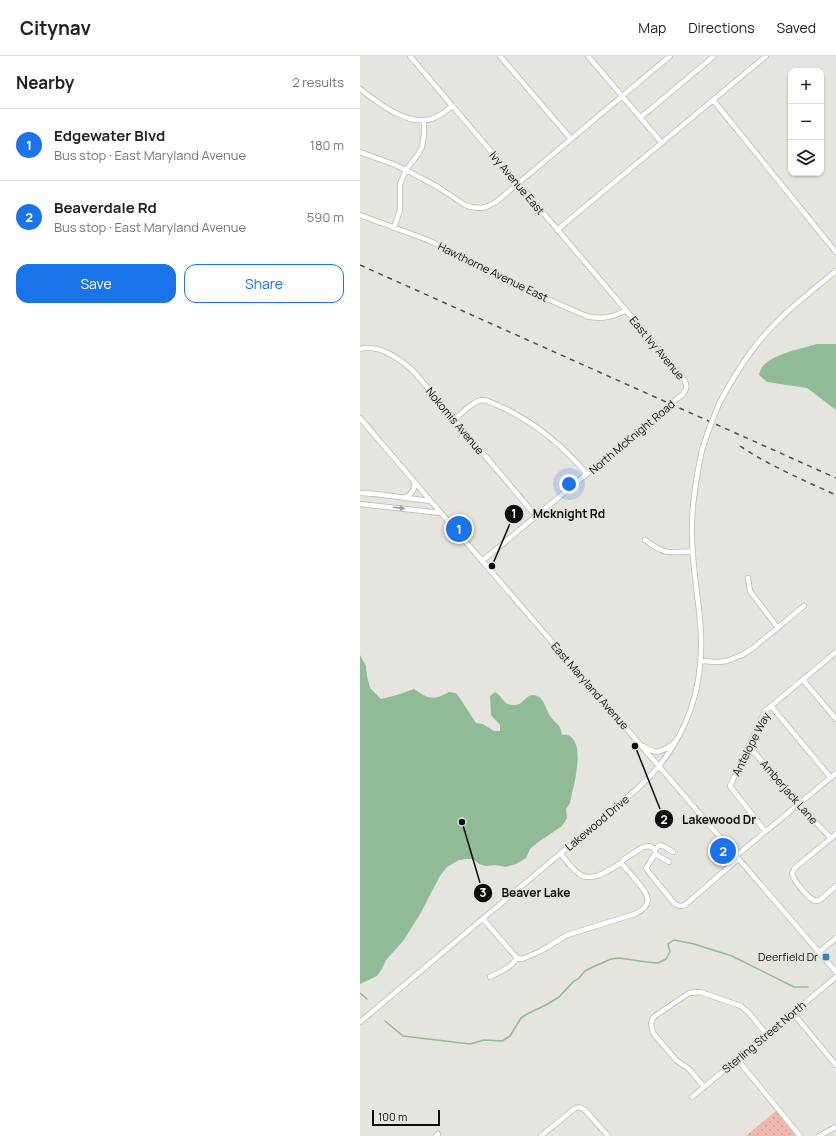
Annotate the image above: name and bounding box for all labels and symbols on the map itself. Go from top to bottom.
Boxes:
street label: Ivy Avenue East [486,148,548,218]
street label: Hawthorne Avenue East [436,238,551,305]
street label: East Ivy Avenue [626,313,689,383]
street label: Nokomis Avenue [423,384,488,458]
street label: North McKnight Road [586,396,678,477]
your location [559,474,579,494]
callout: Mcknight Rd [504,502,613,526]
one-way arrow [393,505,405,512]
text: 1 [511,505,517,522]
text: Mcknight Rd [533,505,605,522]
pin: 1 [446,514,472,544]
street label: East Maryland Avenue [548,639,633,733]
street label: Antelope Way [728,709,773,778]
street label: Amberjack Lane [757,756,822,827]
street label: Lakewood Drive [562,791,632,854]
callout: Lakewood Dr [654,807,764,831]
text: 2 [660,811,668,828]
text: Lakewood Dr [682,811,756,828]
pin: 2 [710,836,736,866]
callout: Beaver Lake [473,881,578,905]
text: 3 [480,884,487,901]
text: Beaver Lake [501,884,571,901]
place label: Deerfield Dr [758,949,818,964]
marker: Deerfield Dr [821,952,831,962]
street label: Sterling Street North [719,997,809,1076]
scale bar [372,1108,440,1127]

